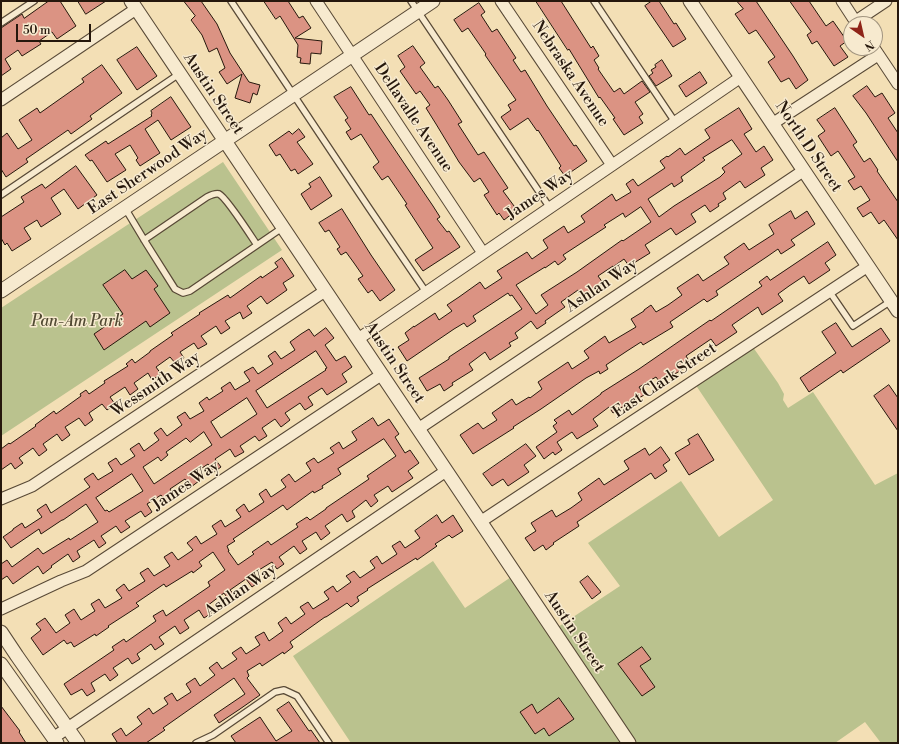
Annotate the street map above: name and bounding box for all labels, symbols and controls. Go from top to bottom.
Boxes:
scale bar [18,16,93,42]
north arrow [843,16,883,56]
street label: Nebraska Avenue [527,17,613,131]
text: 50 m [23,23,51,38]
text: N [862,37,877,53]
street label: Austin Street [179,50,247,138]
street label: Dellavalle Avenue [369,60,457,176]
street label: North D Street [770,98,846,196]
street label: East Sherwood Way [85,125,211,219]
street label: James Way [503,166,577,224]
street label: Ashlan Way [562,255,642,317]
park label: Pan-Am Park [31,312,123,332]
street label: Austin Street [360,319,428,407]
street label: East Clark Street [610,339,720,423]
street label: Wessmith Way [108,348,204,422]
street label: James Way [149,457,223,515]
street label: Ashlan Way [201,560,281,622]
street label: Austin Street [540,588,608,676]

